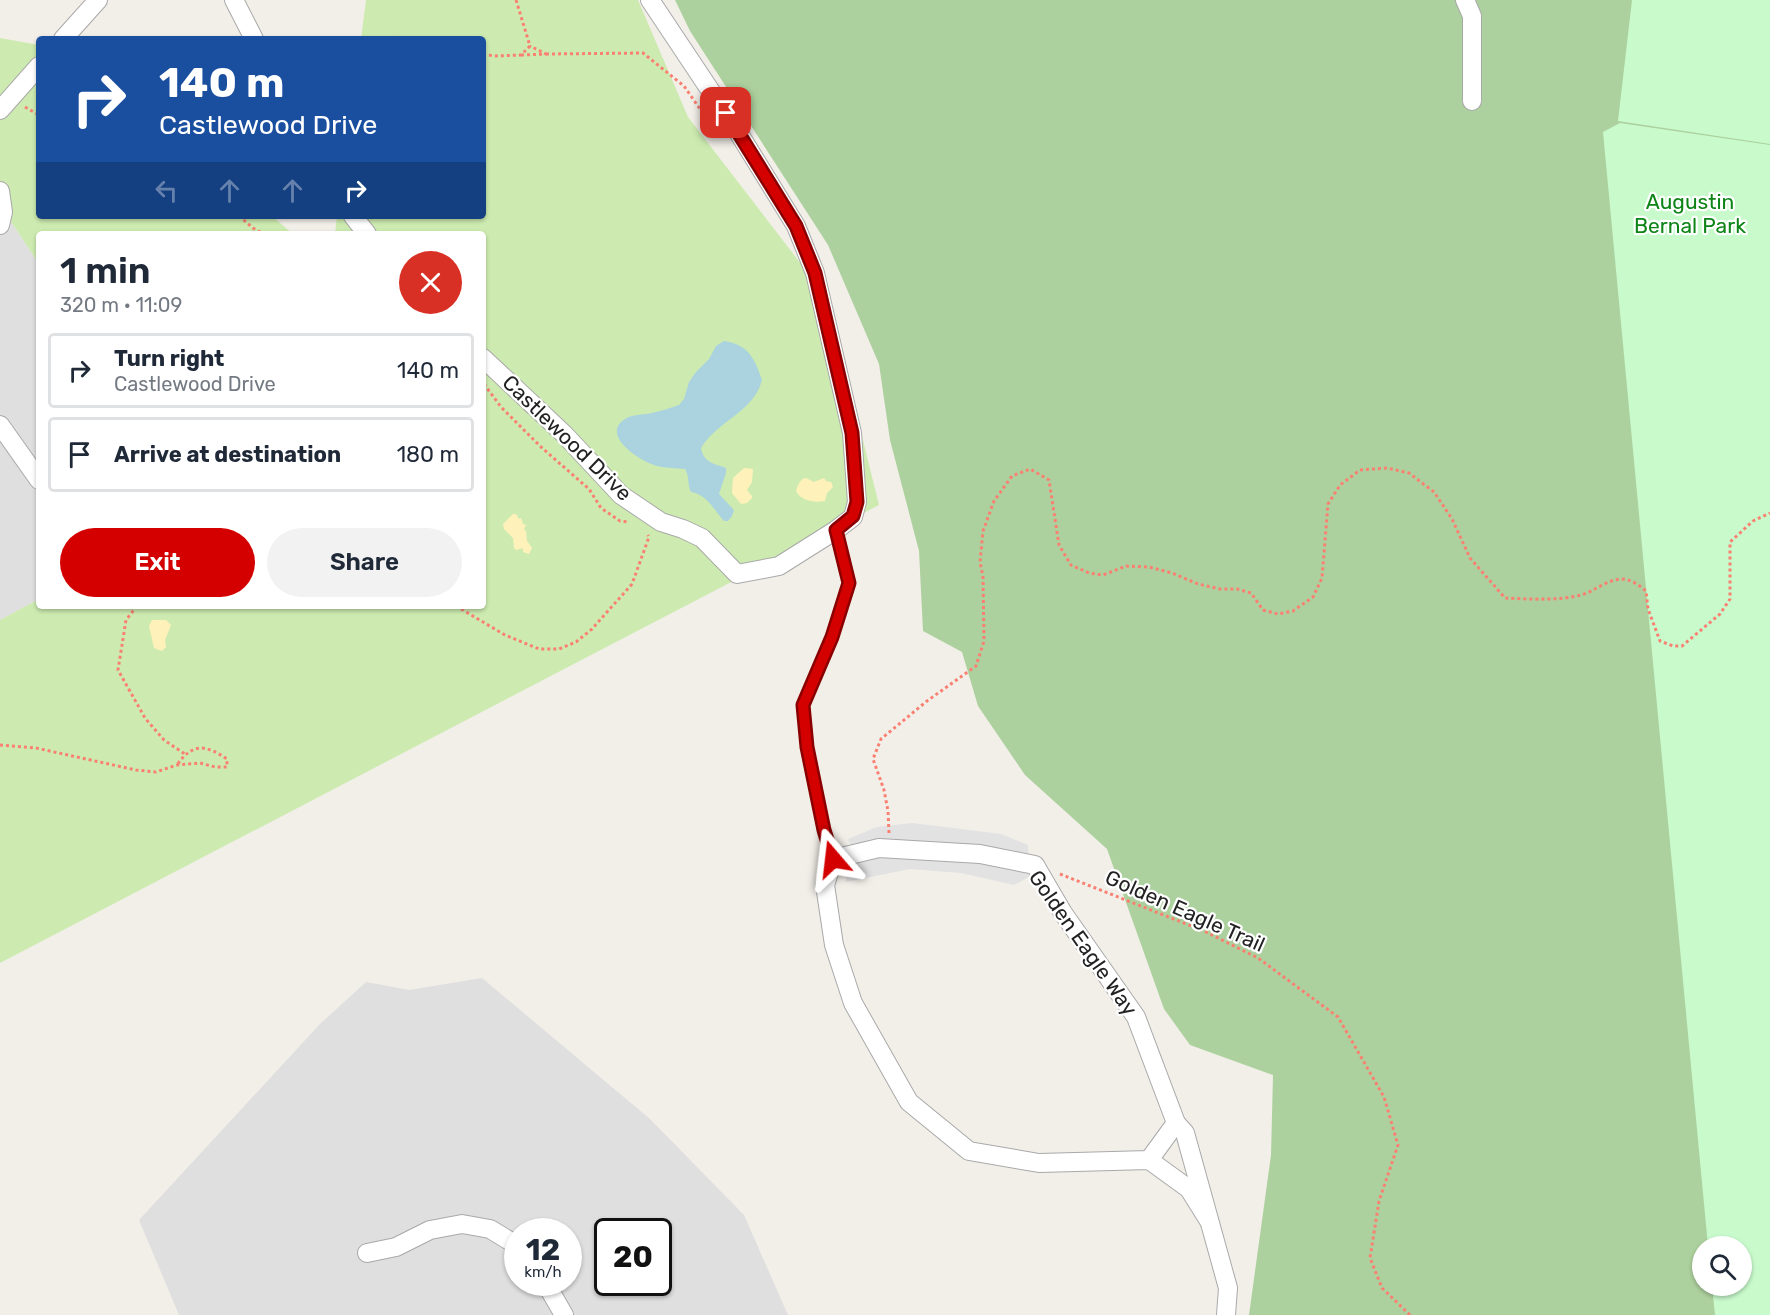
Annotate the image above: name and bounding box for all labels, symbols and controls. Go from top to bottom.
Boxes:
text: 140 m [159,58,285,108]
icon: right [60,60,138,138]
pin [700,87,751,138]
icon: arrive [709,96,742,129]
text: Castlewood Drive [159,109,377,141]
icon: left [150,174,183,207]
icon: ahead [213,174,246,207]
icon: ahead [276,174,309,207]
icon: right [339,174,372,207]
park label: Augustin Bernal Park [1634,189,1746,238]
text: 1 min [60,249,151,292]
button: close [399,251,462,314]
text: 320 m · 11:09 [60,293,182,317]
text: Turn right [114,345,224,372]
icon: right [63,354,96,387]
text: 140 m [397,357,459,384]
street label: Castlewood Drive [498,370,637,506]
text: Castlewood Drive [114,372,276,396]
icon: arrive [63,438,96,471]
text: Arrive at destination [114,441,341,468]
text: 180 m [397,441,459,468]
button: Exit [60,528,255,597]
button: Share [267,528,462,597]
position arrow [801,827,865,891]
street label: Golden Eagle Trail [1102,864,1269,957]
street label: Golden Eagle Way [1024,865,1143,1020]
speed limit sign: 20 [594,1218,672,1296]
text: 12 [526,1232,560,1268]
map controls [1692,1236,1752,1296]
button: search [1692,1236,1752,1296]
text: km/h [524,1263,562,1281]

